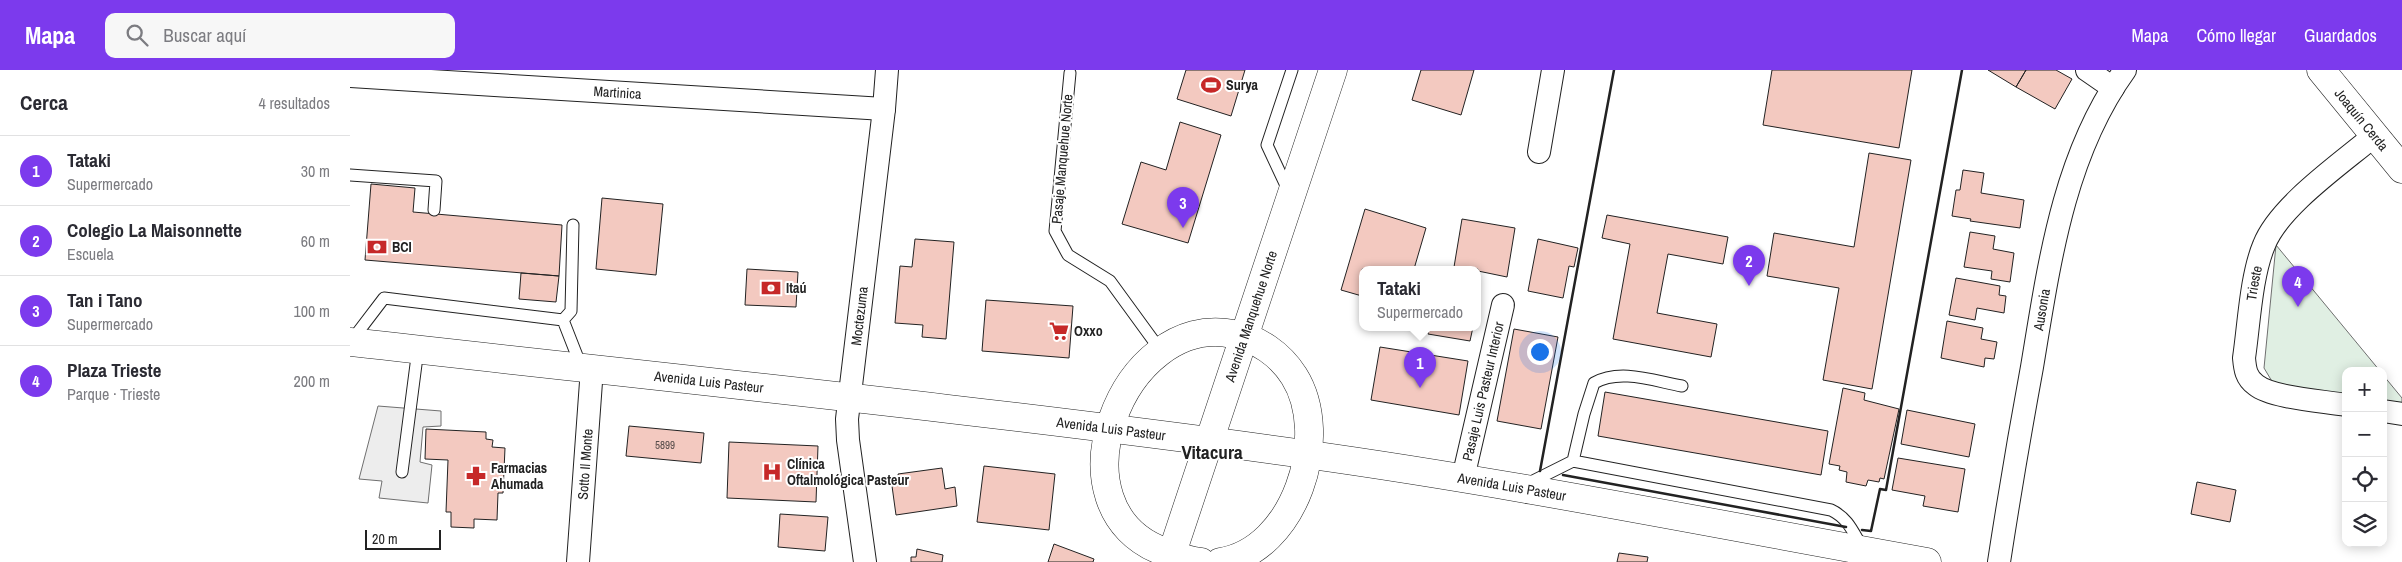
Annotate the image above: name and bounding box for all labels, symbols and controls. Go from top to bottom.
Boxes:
search box [105,13,455,58]
text: Mapa [25,19,75,51]
icon: search [123,21,151,49]
text: Buscar aquí [163,22,246,48]
text: Mapa [2131,23,2168,48]
text: Cómo llegar [2196,23,2276,48]
text: Guardados [2304,23,2377,48]
sports icon: Surya [1200,74,1222,96]
place label: Surya [1226,76,1259,94]
street label: Martinica [593,82,643,103]
street label: Joaquín Cerda [2331,85,2393,155]
text: Cerca [20,88,68,117]
text: 4 resultados [259,92,330,114]
street label: Pasaje Manquehue Norte [1047,93,1077,225]
text: Tataki [67,147,111,173]
text: 1 [32,160,40,182]
text: 30 m [301,160,330,182]
text: Supermercado [67,173,153,195]
pin: 3 [1167,187,1199,228]
text: Colegio La Maisonnette [67,217,242,243]
text: 2 [32,230,40,252]
text: 60 m [301,230,330,252]
bank icon: BCI [366,236,388,258]
place label: BCI [392,238,412,256]
text: Escuela [67,243,114,265]
pin: 2 [1733,245,1765,286]
street label: Avenida Manquehue Norte [1220,248,1281,385]
street label: Trieste [2242,264,2266,302]
popup [1359,266,1481,331]
pin: 4 [2282,266,2314,307]
text: Tataki [1377,275,1421,301]
bank icon: Itaú [760,277,782,299]
place label: Itaú [786,279,806,297]
street label: Moctezuma [847,285,872,346]
text: Tan i Tano [67,287,143,313]
street label: Ausonia [2029,287,2054,333]
text: 3 [32,300,40,322]
text: 100 m [294,300,330,322]
text: Supermercado [1377,301,1463,323]
text: Supermercado [67,313,153,335]
supermarket icon: Oxxo [1048,320,1070,342]
street label: Pasaje Luis Pasteur Interior [1458,320,1508,463]
place label: Oxxo [1074,322,1103,340]
your location [1527,339,1553,365]
pin: 1 [1404,347,1436,388]
text: Plaza Trieste [67,357,161,383]
street label: Avenida Luis Pasteur [652,367,764,397]
map controls [2342,367,2387,547]
button: + [2342,367,2387,412]
text: 4 [32,370,40,392]
text: 200 m [294,370,330,392]
text: Parque · Trieste [67,383,160,405]
button: − [2342,412,2387,457]
street label: Avenida Luis Pasteur [1055,413,1167,444]
street label: Sotto Il Monte [574,428,597,500]
house number: 5899 [655,438,675,452]
district label: Vitacura [1181,439,1243,465]
place label: Clínica Oftalmológica Pasteur [787,455,909,489]
button: locate [2342,457,2387,502]
place label: Farmacias Ahumada [491,459,547,493]
hospital icon: Clínica Oftalmológica Pasteur [761,461,783,483]
pharmacy icon: Farmacias Ahumada [465,465,487,487]
street label: Avenida Luis Pasteur [1455,468,1568,505]
button: layers [2342,502,2387,547]
scale bar [365,527,441,550]
text: 20 m [372,530,398,548]

